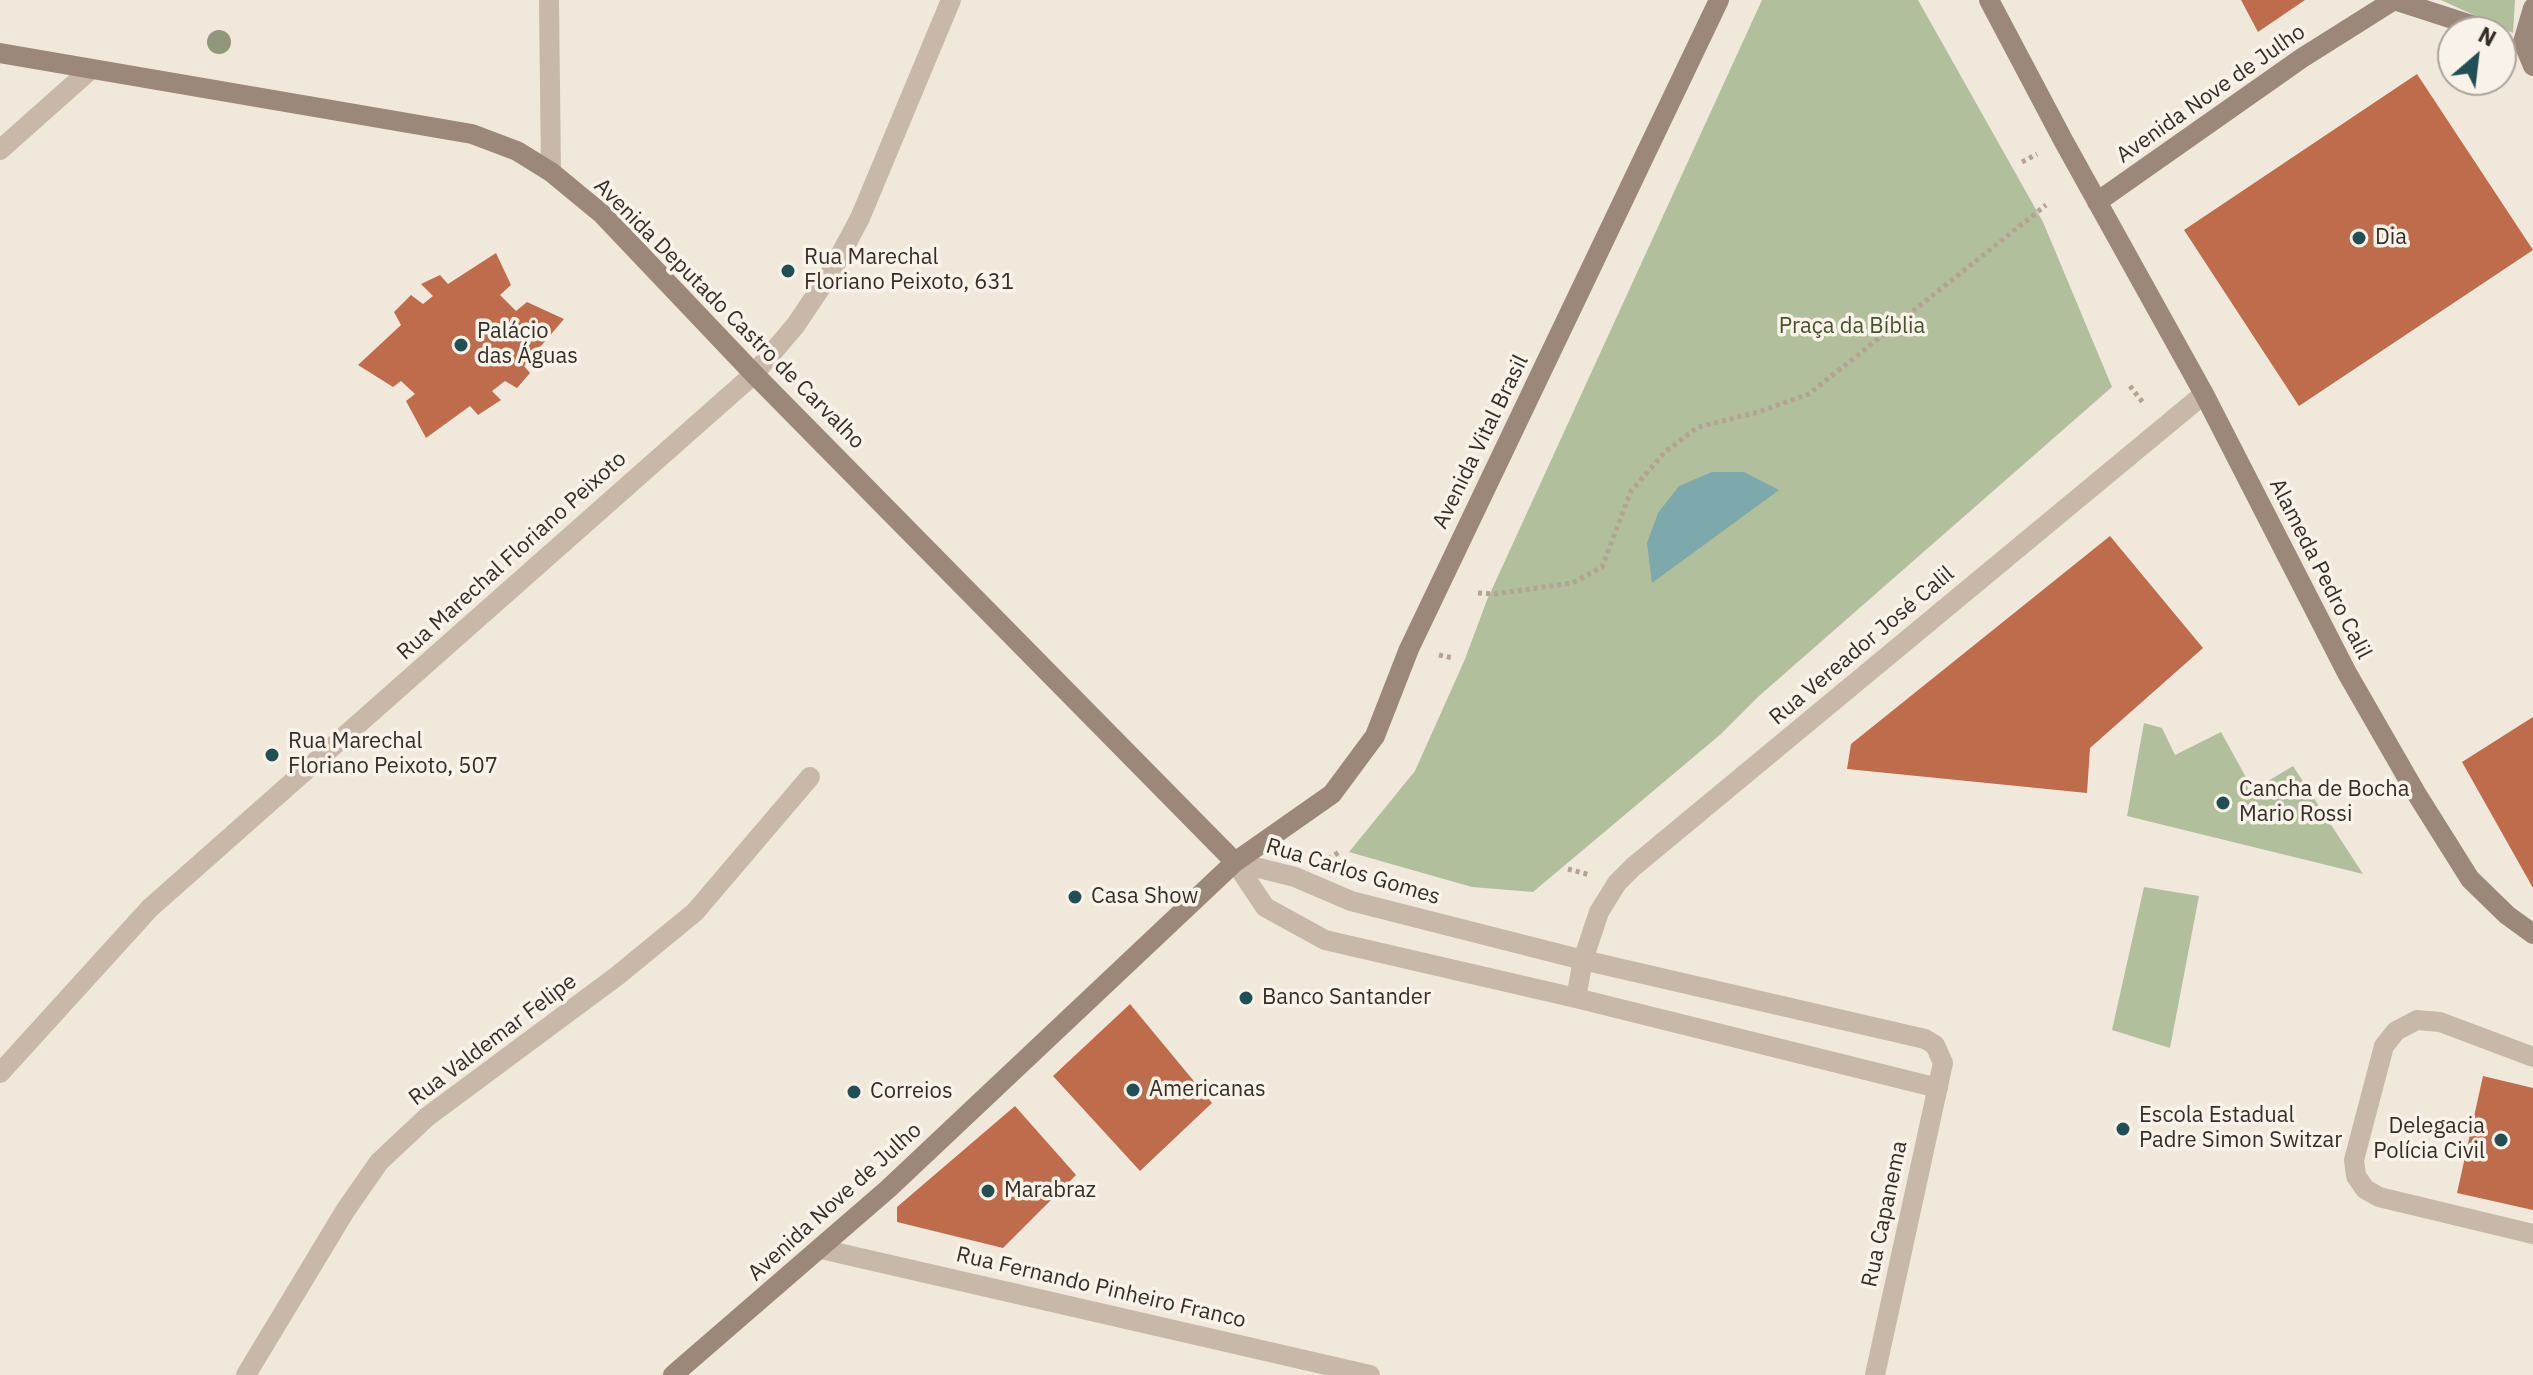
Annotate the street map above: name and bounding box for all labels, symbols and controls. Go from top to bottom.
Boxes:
north arrow [2437,16,2517,96]
street label: Avenida Nove de Julho [2112,19,2310,169]
text: N [2474,20,2501,53]
street label: Avenida Deputado Castro de Carvalho [588,173,870,455]
place label: Dia [2375,225,2407,251]
marker: Dia [2350,229,2368,247]
place label: Rua Marechal Floriano Peixoto, 631 [804,245,1014,296]
marker: Rua Marechal Floriano Peixoto, 631 [779,262,797,280]
park label: Praça da Bíblia [1779,314,1925,340]
place label: Palácio das Águas [477,319,578,370]
marker: Palácio das Águas [452,336,470,354]
street label: Avenida Vital Brasil [1428,351,1534,533]
street label: Rua Marechal Floriano Peixoto [392,446,632,666]
street label: Alameda Pedro Calil [2263,474,2377,664]
street label: Rua Vereador José Calil [1764,561,1960,731]
place label: Rua Marechal Floriano Peixoto, 507 [288,729,498,780]
marker: Rua Marechal Floriano Peixoto, 507 [263,746,281,764]
place label: Cancha de Bocha Mario Rossi [2239,777,2409,828]
marker: Cancha de Bocha Mario Rossi [2214,794,2232,812]
street label: Rua Carlos Gomes [1263,833,1443,911]
place label: Casa Show [1091,884,1198,910]
marker: Casa Show [1066,888,1084,906]
street label: Rua Valdemar Felipe [404,968,582,1112]
place label: Banco Santander [1262,985,1431,1011]
marker: Banco Santander [1237,989,1255,1007]
place label: Americanas [1149,1077,1266,1103]
place label: Correios [870,1079,953,1105]
marker: Americanas [1124,1081,1142,1099]
marker: Correios [845,1083,863,1101]
place label: Escola Estadual Padre Simon Switzar [2139,1103,2342,1154]
place label: Delegacia Polícia Civil [2373,1114,2485,1166]
street label: Avenida Nove de Julho [743,1117,927,1287]
marker: Escola Estadual Padre Simon Switzar [2114,1120,2132,1138]
marker: Delegacia Polícia Civil [2492,1131,2510,1149]
street label: Rua Capanema [1857,1138,1913,1290]
place label: Marabraz [1004,1178,1096,1204]
marker: Marabraz [979,1182,997,1200]
street label: Rua Fernando Pinheiro Franco [954,1242,1248,1334]

